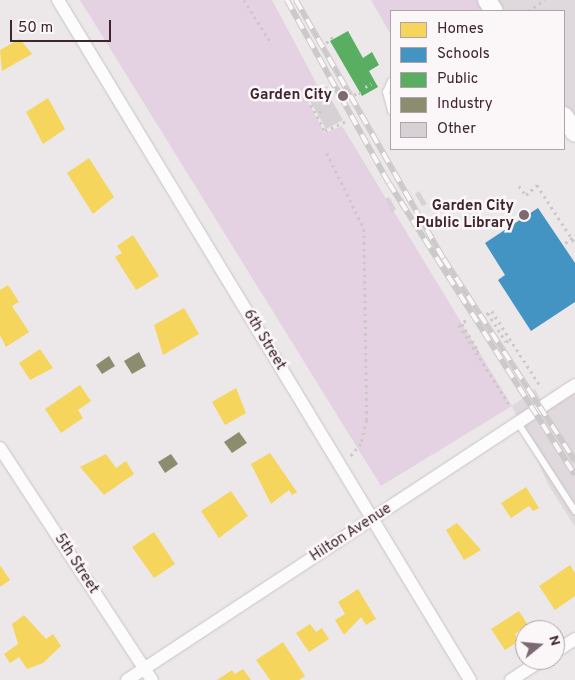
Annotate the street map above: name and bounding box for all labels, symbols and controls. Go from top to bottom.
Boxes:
scale bar [12,10,114,42]
legend [390,10,565,150]
text: 50 m [18,19,53,38]
text: Homes [437,20,484,39]
text: Schools [437,45,490,64]
text: Public [437,70,478,89]
place label: Garden City [250,87,332,105]
marker: Garden City [336,89,350,103]
text: Industry [437,95,493,114]
text: Other [437,120,476,139]
place label: Garden City Public Library [416,197,514,232]
marker: Garden City Public Library [518,209,530,221]
street label: 6th Street [239,306,289,374]
street label: Hilton Avenue [307,500,395,566]
street label: 5th Street [50,531,102,597]
north arrow [515,620,565,670]
text: N [544,633,563,648]

